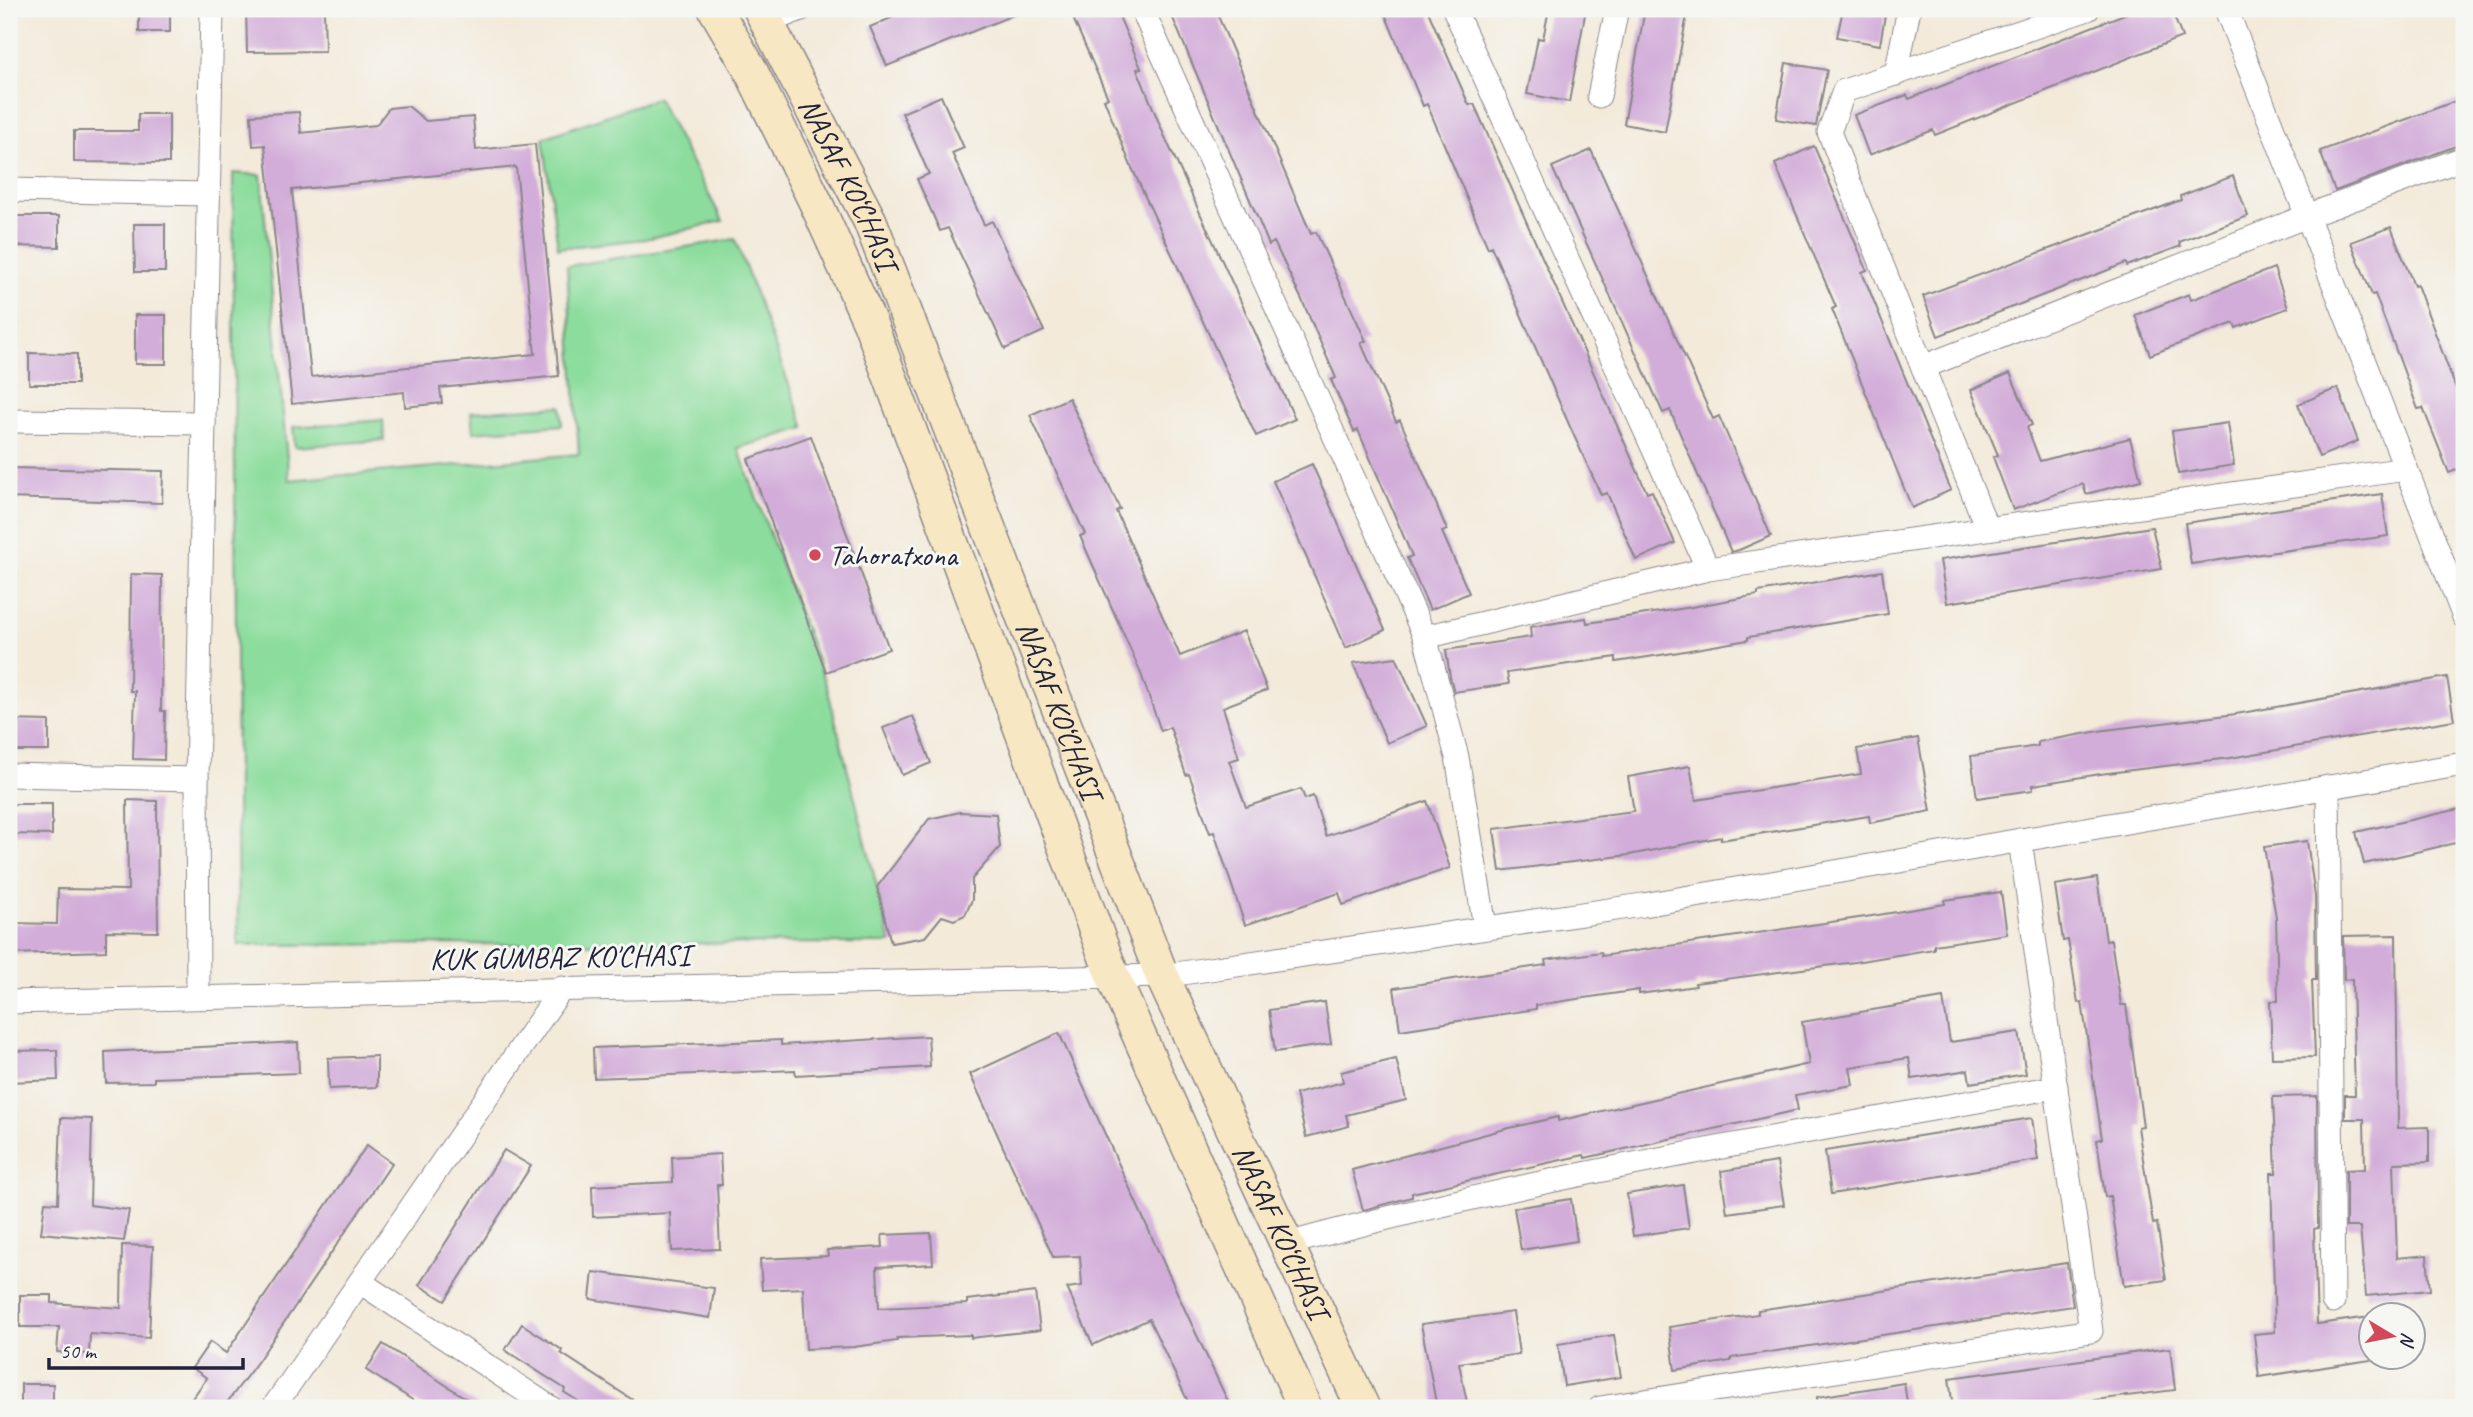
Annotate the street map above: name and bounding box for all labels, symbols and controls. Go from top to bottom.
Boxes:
street label: NASAF KO‘CHASI [790,91,908,281]
place label: Tahoratxona [829,536,959,574]
marker: Tahoratxona [807,547,823,563]
street label: NASAF KO‘CHASI [1008,616,1113,810]
street label: KUK GUMBAZ KO'CHASI [430,936,696,978]
street label: NASAF KO‘CHASI [1224,1138,1340,1330]
north arrow [2358,1302,2428,1372]
scale bar [49,1326,243,1370]
text: N [2394,1331,2421,1350]
text: 50 m [60,1338,98,1364]

